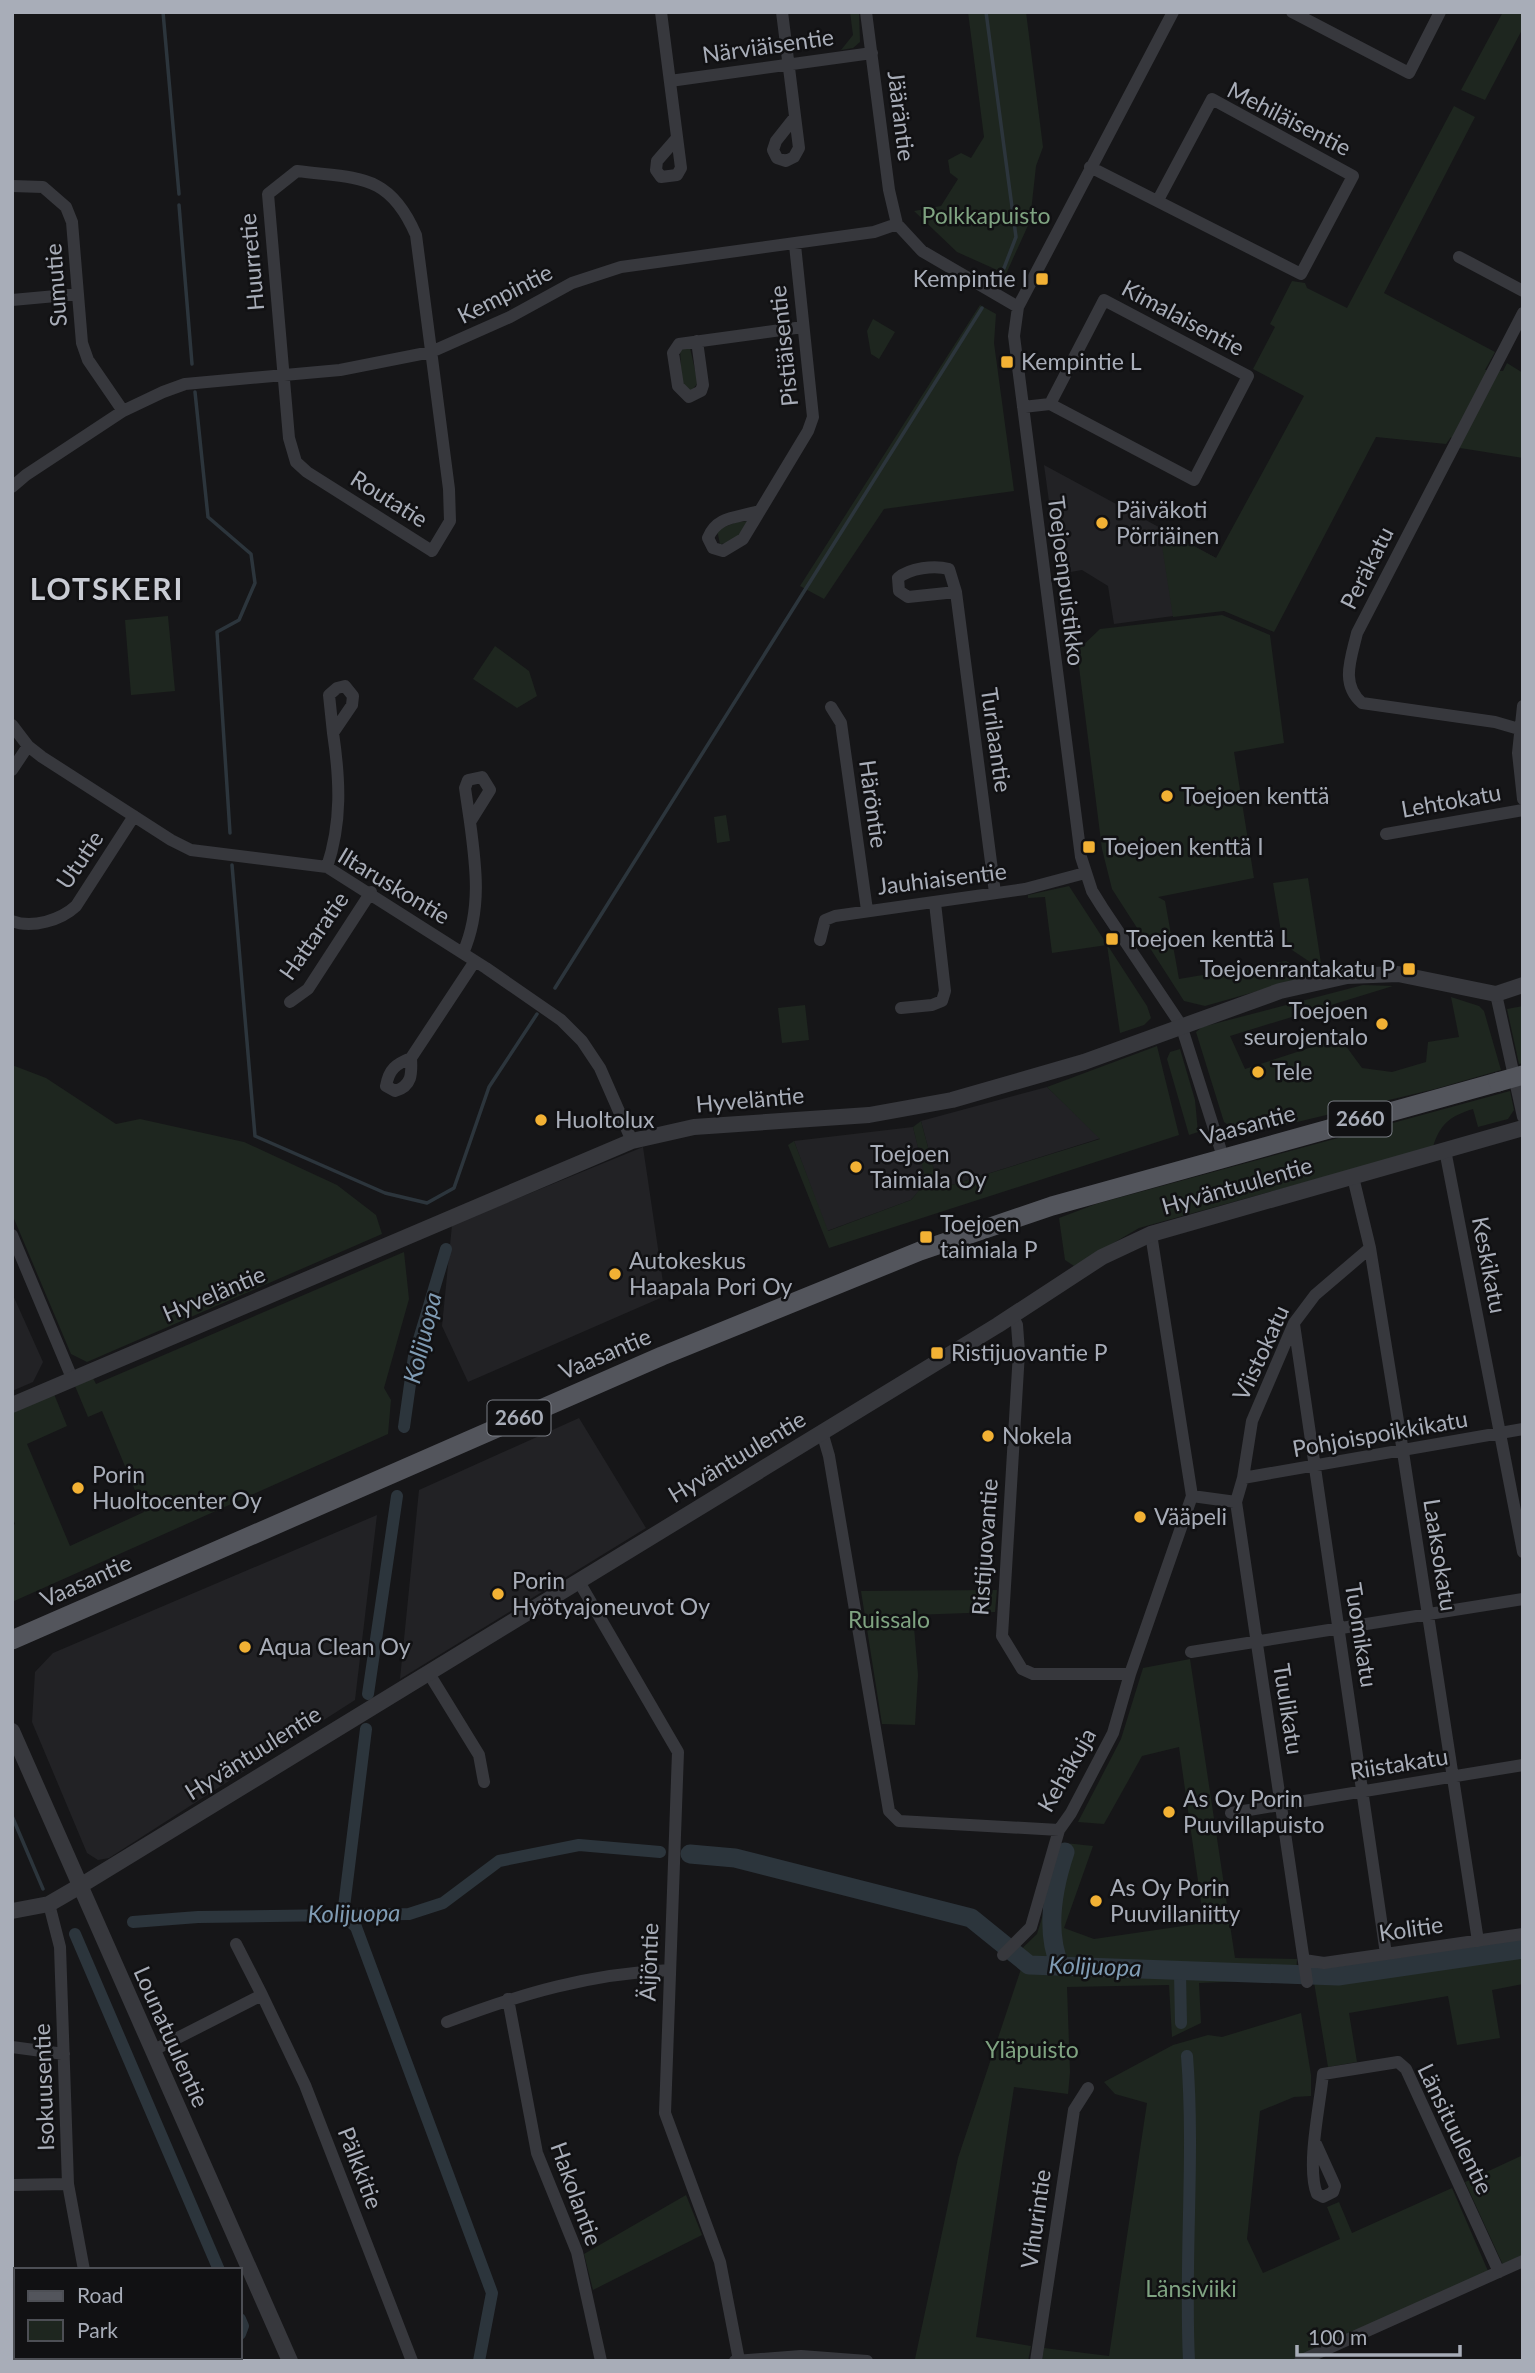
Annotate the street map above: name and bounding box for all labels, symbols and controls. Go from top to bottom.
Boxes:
street label: Närviäisentie [700,22,835,68]
street label: Jääräntie [883,69,921,163]
street label: Mehiläisentie [1223,75,1356,161]
park label: Polkkapuisto [922,201,1050,229]
street label: Huurretie [233,212,269,312]
street label: Sumutie [38,243,72,328]
street label: Kempintie [452,257,557,329]
place label: Kempintie I [913,264,1028,292]
marker: Kempintie I [1034,271,1050,287]
street label: Kimalaisentie [1117,273,1249,361]
street label: Pistiäisentie [763,284,803,408]
place label: Kempintie L [1021,347,1142,375]
marker: Kempintie L [999,354,1015,370]
street label: Routatie [346,464,433,533]
street label: Toejoenpuistikko [1043,494,1091,667]
place label: Päiväkoti Pörriäinen [1116,495,1219,549]
marker: Päiväkoti Pörriäinen [1094,515,1110,531]
street label: Peräkatu [1333,522,1399,614]
district label: LOTSKERI [30,570,184,606]
street label: Turilaantie [976,686,1018,794]
street label: Häröntie [854,758,894,850]
street label: Lehtokatu [1399,777,1503,823]
place label: Toejoen kenttä [1181,781,1329,809]
marker: Toejoen kenttä [1159,788,1175,804]
street label: Ututie [50,825,109,894]
place label: Toejoen kenttä I [1103,832,1264,860]
marker: Toejoen kenttä I [1081,839,1097,855]
street label: Iltaruskontie [333,841,456,929]
street label: Jauhiaisentie [876,856,1008,900]
street label: Hattaratie [273,886,354,985]
place label: Toejoen kenttä L [1126,924,1292,952]
marker: Toejoen kenttä L [1104,931,1120,947]
place label: Toejoenrantakatu P [1200,954,1395,982]
marker: Toejoenrantakatu P [1401,961,1417,977]
place label: Toejoen seurojentalo [1244,996,1368,1050]
marker: Toejoen seurojentalo [1374,1016,1390,1032]
place label: Tele [1272,1057,1313,1085]
marker: Tele [1250,1064,1266,1080]
street label: Hyveläntie [695,1080,805,1118]
street label: Vaasantie [1197,1098,1298,1150]
road number: 2660 [1328,1102,1392,1136]
place label: Huoltolux [555,1105,655,1133]
marker: Huoltolux [533,1112,549,1128]
place label: Toejoen Taimiala Oy [870,1139,987,1193]
street label: Hyväntuulentie [1158,1150,1315,1220]
marker: Toejoen Taimiala Oy [848,1159,864,1175]
place label: Toejoen taimiala P [940,1209,1038,1263]
street label: Keskikatu [1467,1214,1513,1315]
marker: Toejoen taimiala P [918,1229,934,1245]
place label: Autokeskus Haapala Pori Oy [629,1246,793,1300]
street label: Hyveläntie [158,1259,269,1327]
marker: Autokeskus Haapala Pori Oy [607,1266,623,1282]
water label: Kolijuopa [396,1289,447,1386]
street label: Viistokatu [1226,1301,1294,1405]
street label: Vaasantie [554,1321,655,1385]
place label: Ristijuovantie P [951,1338,1108,1366]
marker: Ristijuovantie P [929,1345,945,1361]
road number: 2660 [488,1400,550,1436]
street label: Hyväntuulentie [663,1404,810,1508]
street label: Pohjoispoikkikatu [1290,1404,1470,1462]
place label: Nokela [1002,1421,1072,1449]
marker: Nokela [980,1428,996,1444]
place label: Porin Huoltocenter Oy [92,1460,262,1514]
street label: Ristijuovantie [965,1478,1003,1616]
marker: Porin Huoltocenter Oy [70,1480,86,1496]
street label: Laaksokatu [1418,1497,1464,1613]
place label: Vääpeli [1154,1502,1227,1530]
marker: Vääpeli [1132,1509,1148,1525]
street label: Vaasantie [36,1548,136,1613]
place label: Porin Hyötyajoneuvot Oy [512,1566,710,1620]
street label: Tuomikatu [1340,1581,1384,1689]
marker: Porin Hyötyajoneuvot Oy [490,1586,506,1602]
park label: Ruissalo [848,1605,930,1633]
place label: Aqua Clean Oy [259,1632,411,1660]
marker: Aqua Clean Oy [237,1639,253,1655]
street label: Tuulikatu [1268,1661,1310,1756]
street label: Hyväntuulentie [179,1699,326,1805]
street label: Kehäkuja [1031,1723,1101,1816]
street label: Riistakatu [1348,1741,1450,1785]
place label: As Oy Porin Puuvillapuisto [1183,1784,1324,1838]
marker: As Oy Porin Puuvillapuisto [1161,1804,1177,1820]
place label: As Oy Porin Puuvillaniitty [1110,1873,1241,1927]
marker: As Oy Porin Puuvillaniitty [1088,1893,1104,1909]
water label: Kolijuopa [307,1897,401,1928]
street label: Kolitie [1377,1910,1445,1946]
street label: Äijöntie [633,1922,663,2002]
water label: Kolijuopa [1048,1949,1142,1982]
street label: Lounatuulentie [128,1962,215,2111]
street label: Isokuusentie [27,2023,59,2151]
park label: Yläpuisto [985,2035,1079,2063]
street label: Länsituulentie [1412,2059,1500,2199]
street label: Pälkkitie [333,2123,389,2213]
street label: Hakolantie [545,2138,609,2249]
street label: Vihurintie [1014,2168,1056,2270]
legend [14,2268,242,2359]
park label: Länsiviiki [1145,2274,1237,2302]
text: Road [77,2282,124,2307]
scale bar [1297,2314,1460,2358]
text: Park [77,2317,118,2342]
text: 100 m [1308,2324,1367,2349]

